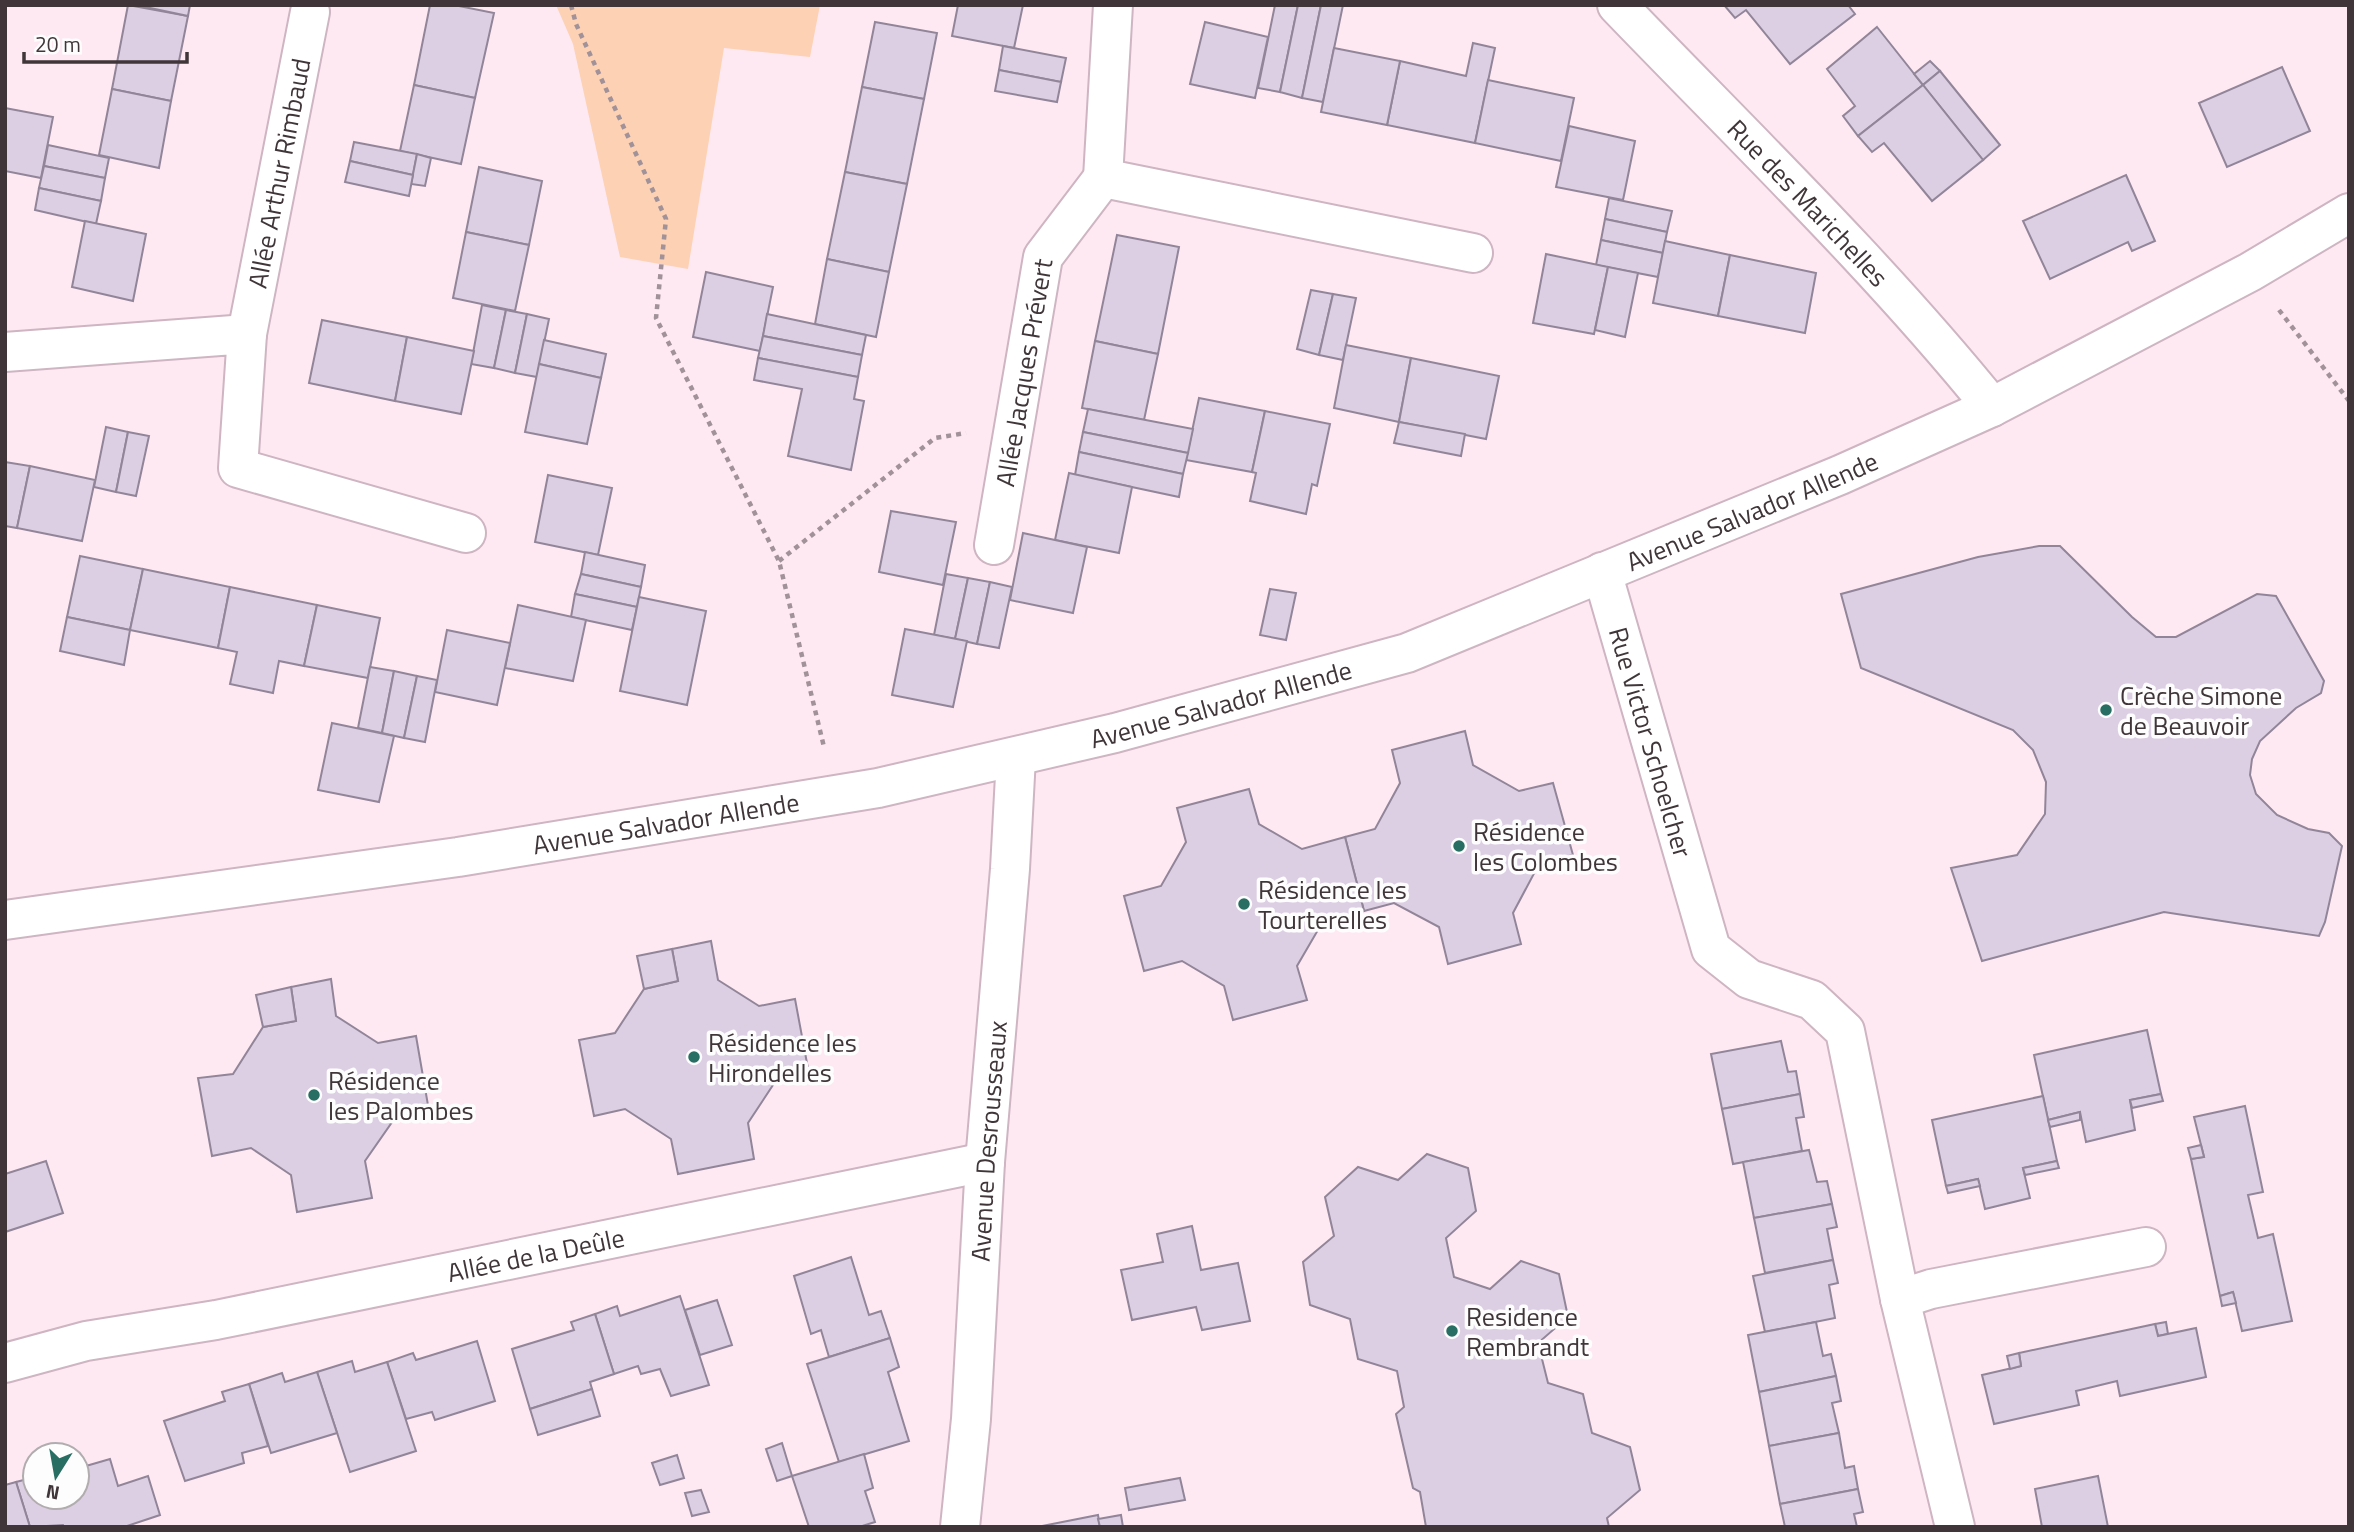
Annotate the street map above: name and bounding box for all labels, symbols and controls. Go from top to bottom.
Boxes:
scale bar [24,21,187,65]
text: 20 m [35,28,81,60]
street label: Allée Arthur Rimbaud [237,55,320,291]
street label: Rue des Marichelles [1719,110,1898,295]
street label: Allée Jacques Prévert [985,256,1062,489]
street label: Avenue Salvador Allende [1620,441,1884,580]
street label: Rue Victor Schoelcher [1599,622,1703,862]
street label: Avenue Salvador Allende [1086,650,1356,758]
place label: Crèche Simone de Beauvoir [2120,676,2282,745]
marker: Crèche Simone de Beauvoir [2098,702,2114,718]
street label: Avenue Salvador Allende [530,782,802,864]
place label: Résidence les Colombes [1473,812,1618,881]
marker: Résidence les Colombes [1451,838,1467,854]
place label: Résidence les Tourterelles [1258,870,1407,939]
marker: Résidence les Tourterelles [1236,896,1252,912]
street label: Avenue Desrousseaux [960,1019,1016,1263]
place label: Résidence les Hirondelles [708,1023,857,1092]
marker: Résidence les Hirondelles [686,1049,702,1065]
place label: Résidence les Palombes [328,1061,474,1130]
marker: Résidence les Palombes [306,1087,322,1103]
street label: Allée de la Deûle [444,1217,628,1292]
place label: Residence Rembrandt [1466,1297,1589,1366]
marker: Residence Rembrandt [1444,1323,1460,1339]
north arrow [21,1441,91,1511]
text: N [43,1478,62,1509]

